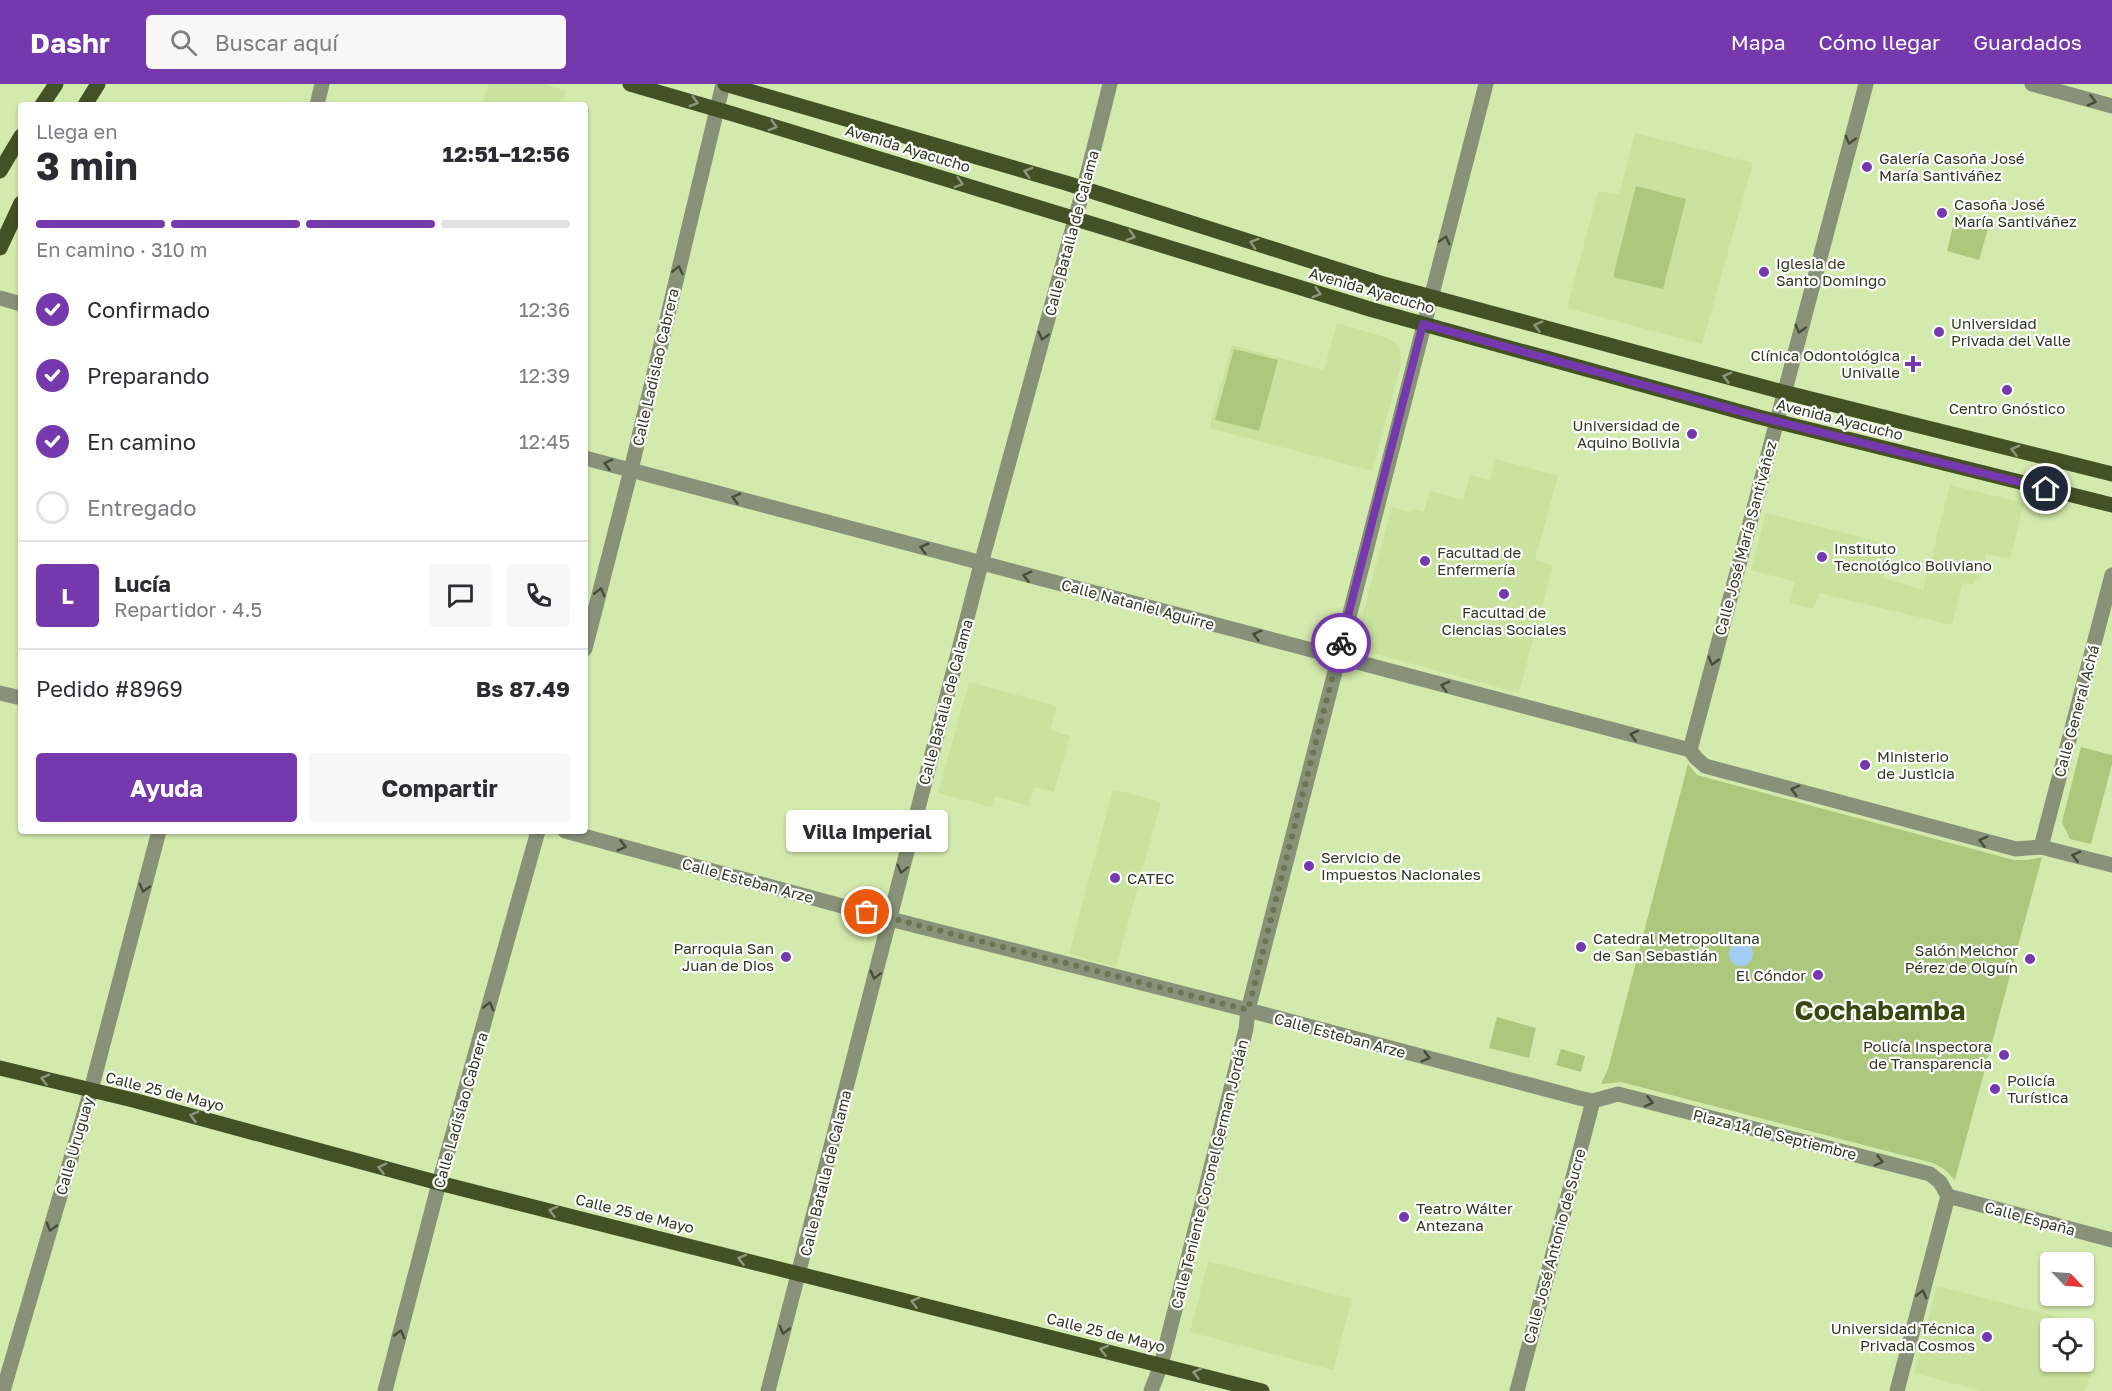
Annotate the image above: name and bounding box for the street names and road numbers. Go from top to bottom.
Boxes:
street label: Avenida Ayacucho [843,120,973,176]
street label: Calle Batalla de Calama [1040,148,1102,318]
street label: Avenida Ayacucho [1307,263,1437,317]
street label: Calle Ladislao Cabrera [628,286,682,448]
street label: Avenida Ayacucho [1775,395,1905,443]
street label: Calle José María Santiváñez [1710,438,1780,637]
street label: Calle Nataniel Aguirre [1059,575,1217,633]
street label: Calle Batalla de Calama [914,617,976,787]
street label: Calle General Achá [2050,643,2102,779]
street label: Calle Esteban Arze [680,854,816,906]
street label: Calle Esteban Arze [1272,1009,1408,1061]
street label: Calle Ladislao Cabrera [429,1030,491,1190]
street label: Calle Teniente Coronel German Jordán [1167,1037,1251,1311]
street label: Calle 25 de Mayo [104,1068,226,1114]
street label: Calle Batalla de Calama [796,1088,854,1258]
street label: Calle Uruguay [51,1094,97,1197]
street label: Plaza 14 de Septiembre [1691,1105,1859,1163]
street label: Calle José Antonio de Sucre [1519,1146,1589,1346]
street label: Calle 25 de Mayo [574,1190,696,1236]
street label: Calle España [1983,1197,2077,1239]
street label: Calle 25 de Mayo [1045,1309,1167,1355]

